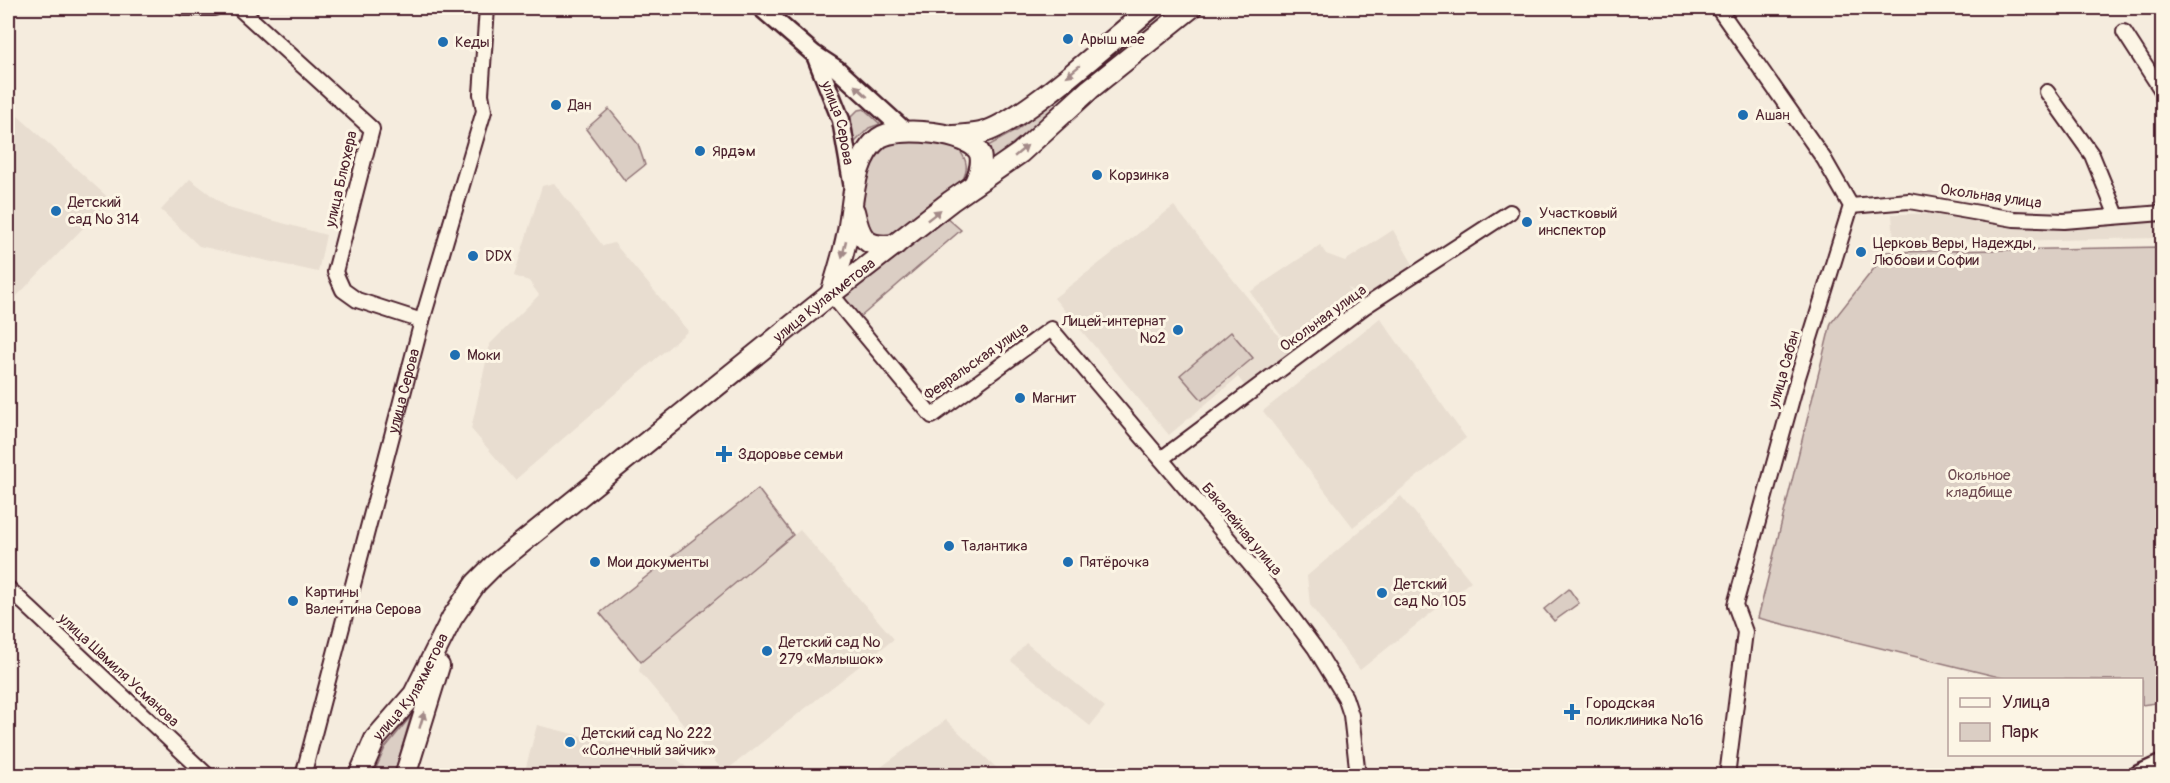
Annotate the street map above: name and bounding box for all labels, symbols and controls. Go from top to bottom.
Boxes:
place label: Арыш мае [1080,30,1145,49]
marker: Арыш мае [1061,32,1075,46]
place label: Кеды [455,33,490,52]
marker: Кеды [436,35,450,49]
one-way arrow [1065,65,1081,78]
street label: улица Серова [816,77,858,166]
one-way arrow [854,85,869,98]
place label: Дан [567,96,591,115]
marker: Дан [549,98,563,112]
place label: Ашан [1755,106,1790,125]
marker: Ашан [1736,108,1750,122]
street label: улица Блюхера [321,129,362,230]
place label: Ярдәм [712,142,756,161]
marker: Ярдәм [693,144,707,158]
one-way arrow [1013,145,1028,158]
place label: Корзинка [1109,166,1169,185]
marker: Корзинка [1090,168,1104,182]
street label: Окольная улица [1939,180,2043,213]
place label: Детский сад № 314 [67,193,140,229]
marker: Детский сад № 314 [49,204,63,218]
place label: Участковый инспектор [1539,204,1617,240]
one-way arrow [926,208,942,221]
marker: Участковый инспектор [1520,215,1534,229]
place label: Церковь Веры, Надежды, Любови и Софии [1872,234,2036,270]
one-way arrow [838,240,848,258]
marker: Церковь Веры, Надежды, Любови и Софии [1854,245,1868,259]
place label: DDX [485,247,512,266]
marker: DDX [466,249,480,263]
street label: улица Кулахметова [769,254,879,347]
street label: Окольная улица [1276,281,1370,356]
place label: Лицей-интернат №2 [1061,312,1166,348]
street label: Февральская улица [920,318,1032,405]
marker: Лицей-интернат №2 [1171,323,1185,337]
street label: улица Сабан [1764,328,1805,411]
place label: Моки [467,346,501,365]
street label: улица Серова [384,347,424,436]
marker: Моки [448,348,462,362]
place label: Магнит [1032,389,1077,408]
marker: Магнит [1013,391,1027,405]
marker: Здоровье семьи [715,445,733,463]
place label: Здоровье семьи [738,445,843,464]
park label: Окольное кладбище [1946,466,2013,502]
street label: Бакалейная улица [1197,479,1286,580]
place label: Талантика [961,537,1028,556]
marker: Талантика [942,539,956,553]
place label: Мои документы [607,553,709,572]
place label: Пятёрочка [1080,553,1149,572]
marker: Мои документы [588,555,602,569]
marker: Пятёрочка [1061,555,1075,569]
place label: Детский сад № 105 [1393,575,1467,611]
place label: Картины Валентина Серова [305,583,421,619]
marker: Детский сад № 105 [1375,586,1389,600]
marker: Картины Валентина Серова [286,594,300,608]
street label: улица Шамиля Усманова [54,609,183,731]
street label: улица Кулахметова [368,630,453,746]
place label: Детский сад № 279 «Малышок» [778,633,883,669]
marker: Детский сад № 279 «Малышок» [760,644,774,658]
legend [1948,678,2143,756]
text: Улица [2002,691,2050,714]
place label: Городская поликлиника №16 [1586,694,1703,730]
marker: Городская поликлиника №16 [1563,703,1581,721]
one-way arrow [418,711,427,729]
text: Парк [2002,721,2039,744]
place label: Детский сад № 222 «Солнечный зайчик» [581,724,716,760]
marker: Детский сад № 222 «Солнечный зайчик» [563,735,577,749]

